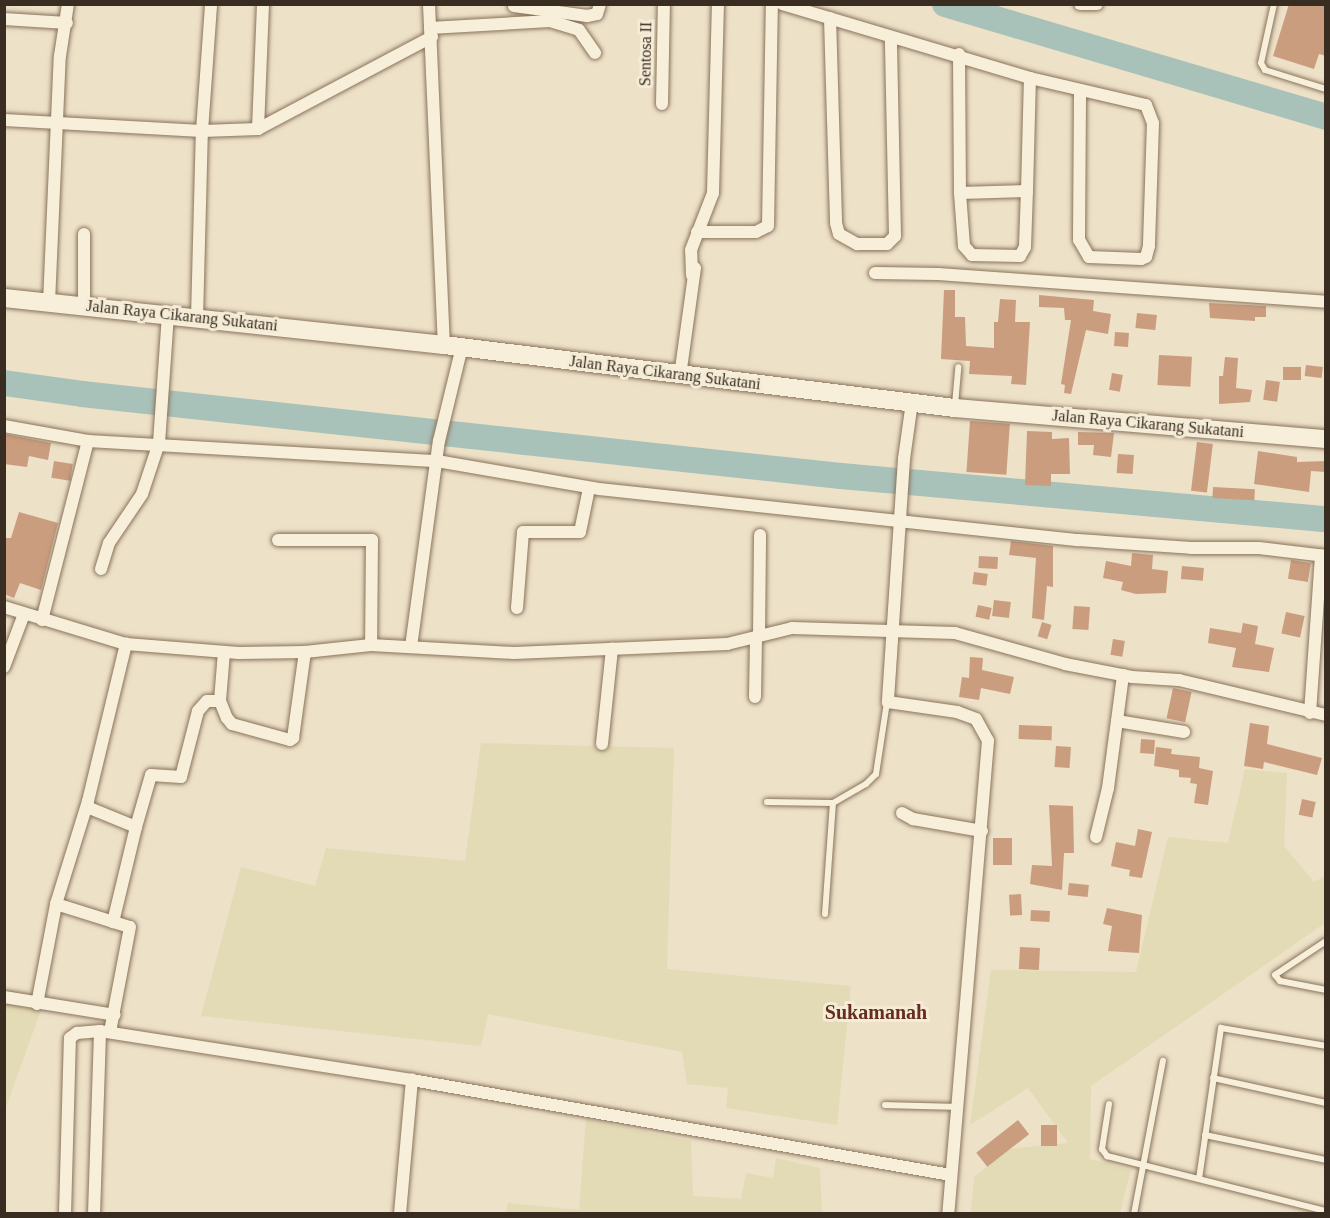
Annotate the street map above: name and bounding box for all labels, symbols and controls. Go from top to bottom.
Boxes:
street label: Sentosa II [636,22,656,86]
street label: Jalan Raya Cikarang Sukatani [85,296,279,336]
street label: Jalan Raya Cikarang Sukatani [568,352,762,394]
street label: Jalan Raya Cikarang Sukatani [1051,406,1245,442]
district label: Sukamanah [825,1000,927,1024]

